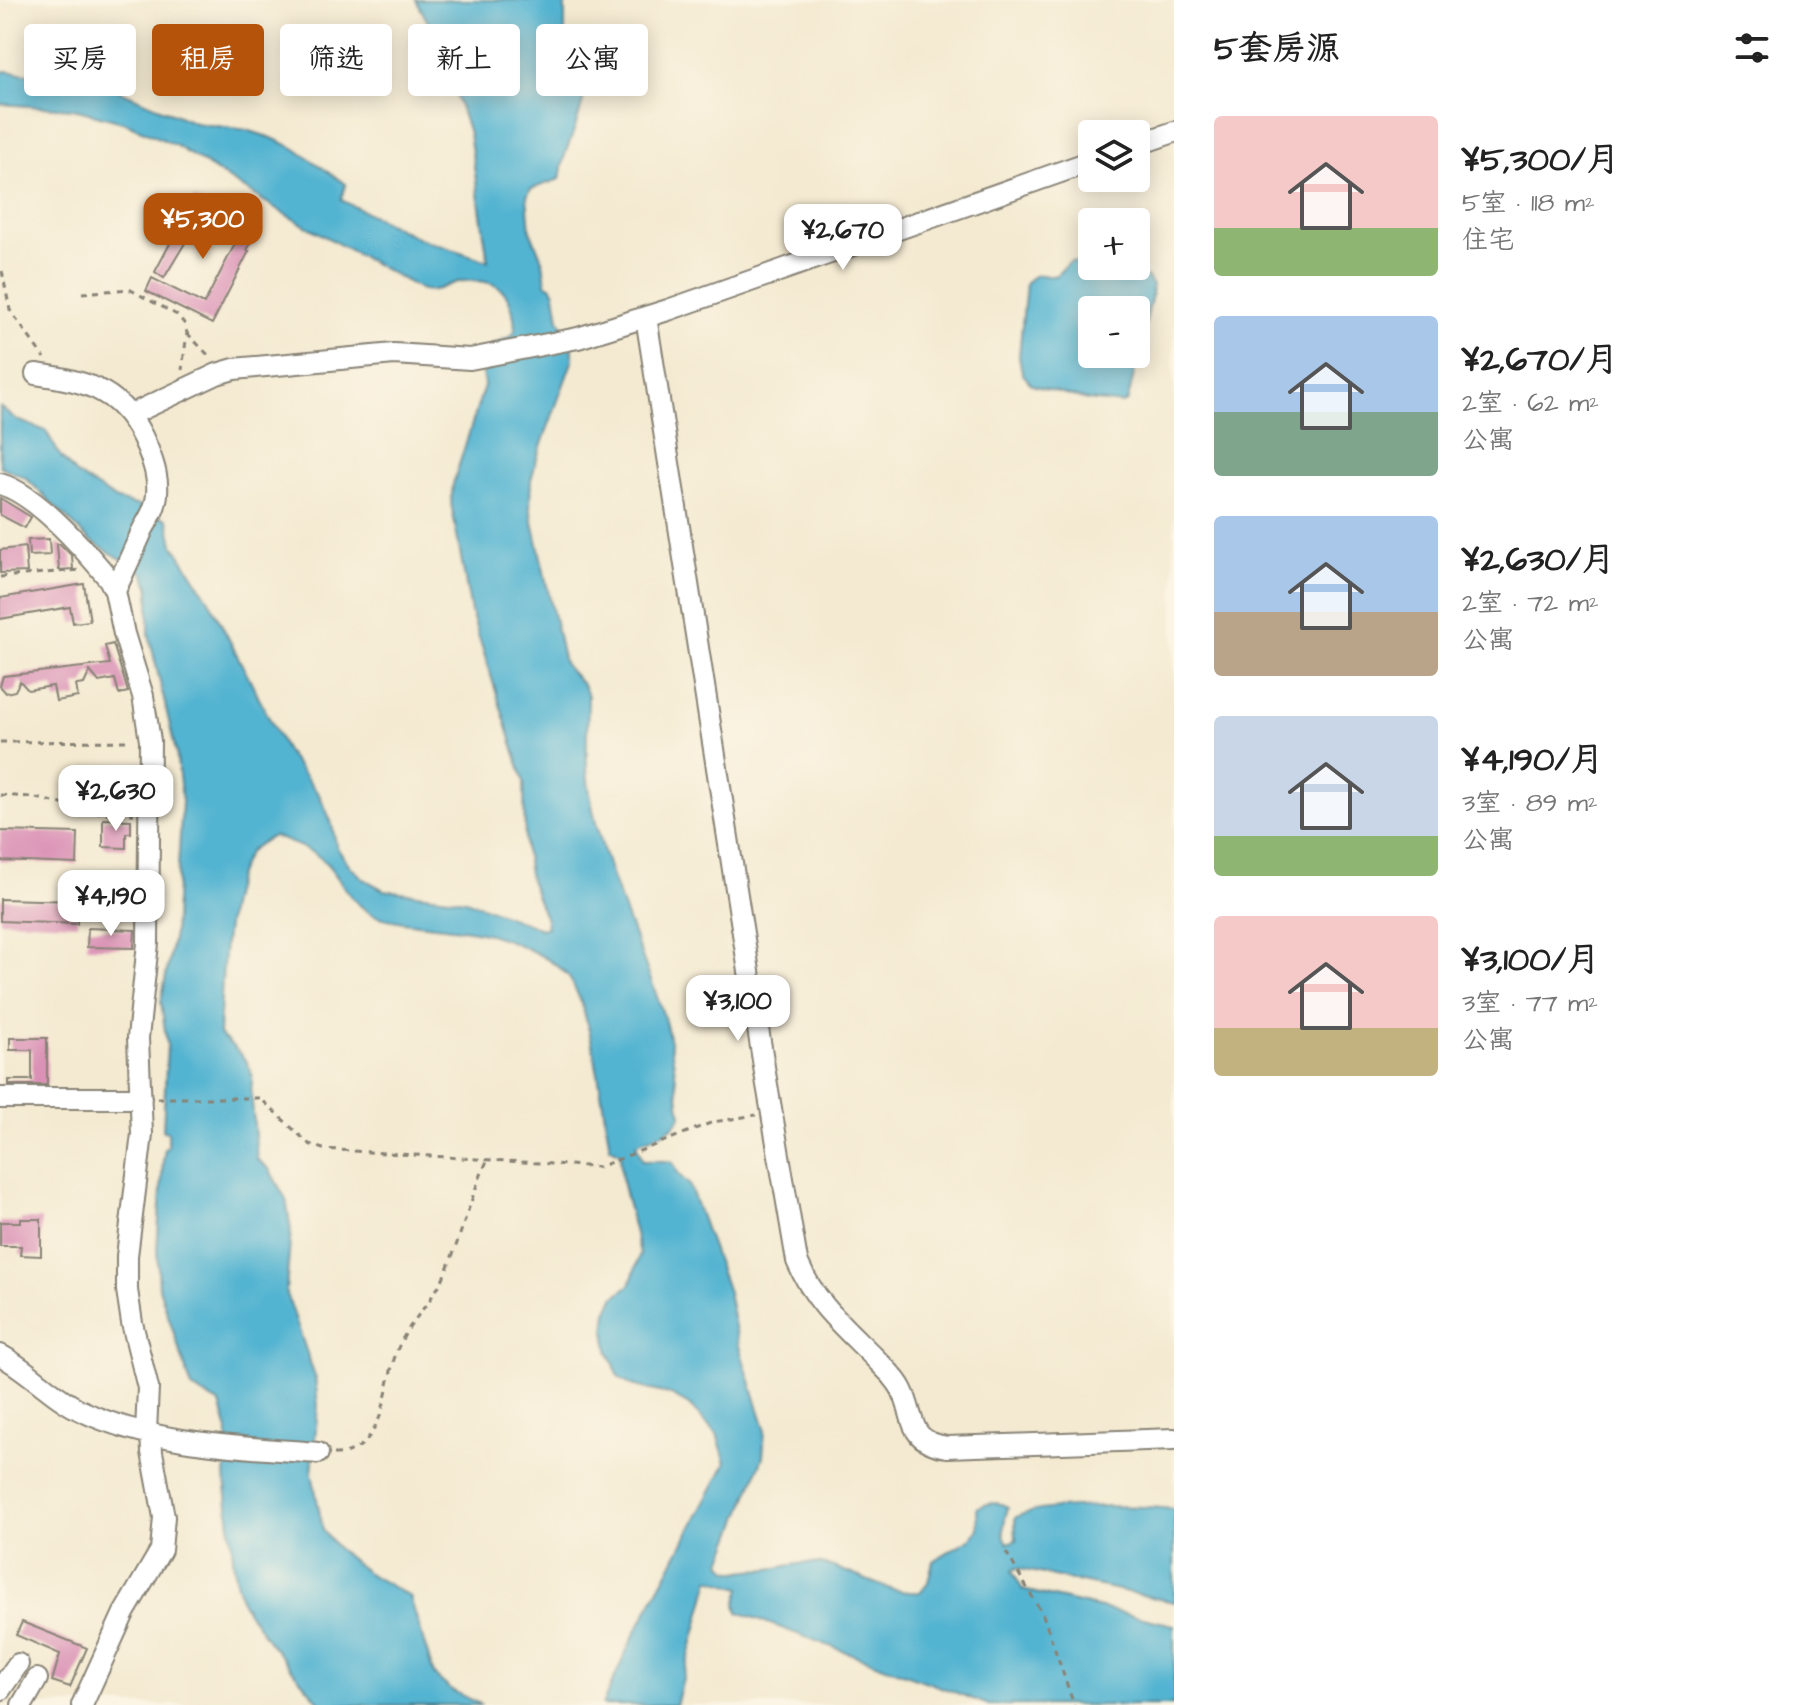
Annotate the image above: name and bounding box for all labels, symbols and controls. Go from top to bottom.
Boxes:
chip: 买房 [24,24,136,96]
chip: 租房 [152,24,264,96]
chip: 筛选 [280,24,392,96]
chip: 新上 [408,24,520,96]
chip: 公寓 [536,24,648,96]
text: 5套房源 [1214,25,1340,73]
icon: filters [1730,26,1774,70]
map controls [1078,120,1150,368]
button: layers [1078,120,1150,192]
text: ¥5,300/月 [1462,136,1620,184]
icon: home [1278,148,1374,244]
text: 5室 · 118 m² [1462,185,1595,221]
pin: ¥5,300 [138,193,268,261]
text: ¥5,300 [162,201,244,237]
pin: ¥2,670 [778,204,908,272]
button: + [1078,208,1150,280]
text: ¥2,670 [802,212,884,248]
text: 住宅 [1462,222,1514,258]
button: − [1078,296,1150,368]
text: ¥2,670/月 [1462,336,1619,384]
icon: home [1278,348,1374,444]
text: 2室 · 62 m² [1462,385,1599,421]
text: 公寓 [1462,422,1514,458]
text: ¥2,630/月 [1462,536,1615,584]
icon: home [1278,548,1374,644]
text: 2室 · 72 m² [1462,585,1599,621]
text: 公寓 [1462,622,1514,658]
text: ¥4,190/月 [1462,736,1604,784]
icon: home [1278,748,1374,844]
pin: ¥2,630 [51,765,181,833]
text: ¥2,630 [76,773,156,809]
text: 3室 · 89 m² [1462,785,1598,821]
text: 公寓 [1462,822,1514,858]
pin: ¥4,190 [46,870,176,938]
text: ¥4,190 [76,878,146,914]
text: ¥3,100/月 [1462,936,1600,984]
icon: home [1278,948,1374,1044]
pin: ¥3,100 [673,975,803,1043]
text: ¥3,100 [704,983,772,1019]
text: 3室 · 77 m² [1462,985,1598,1021]
text: 公寓 [1462,1022,1514,1058]

